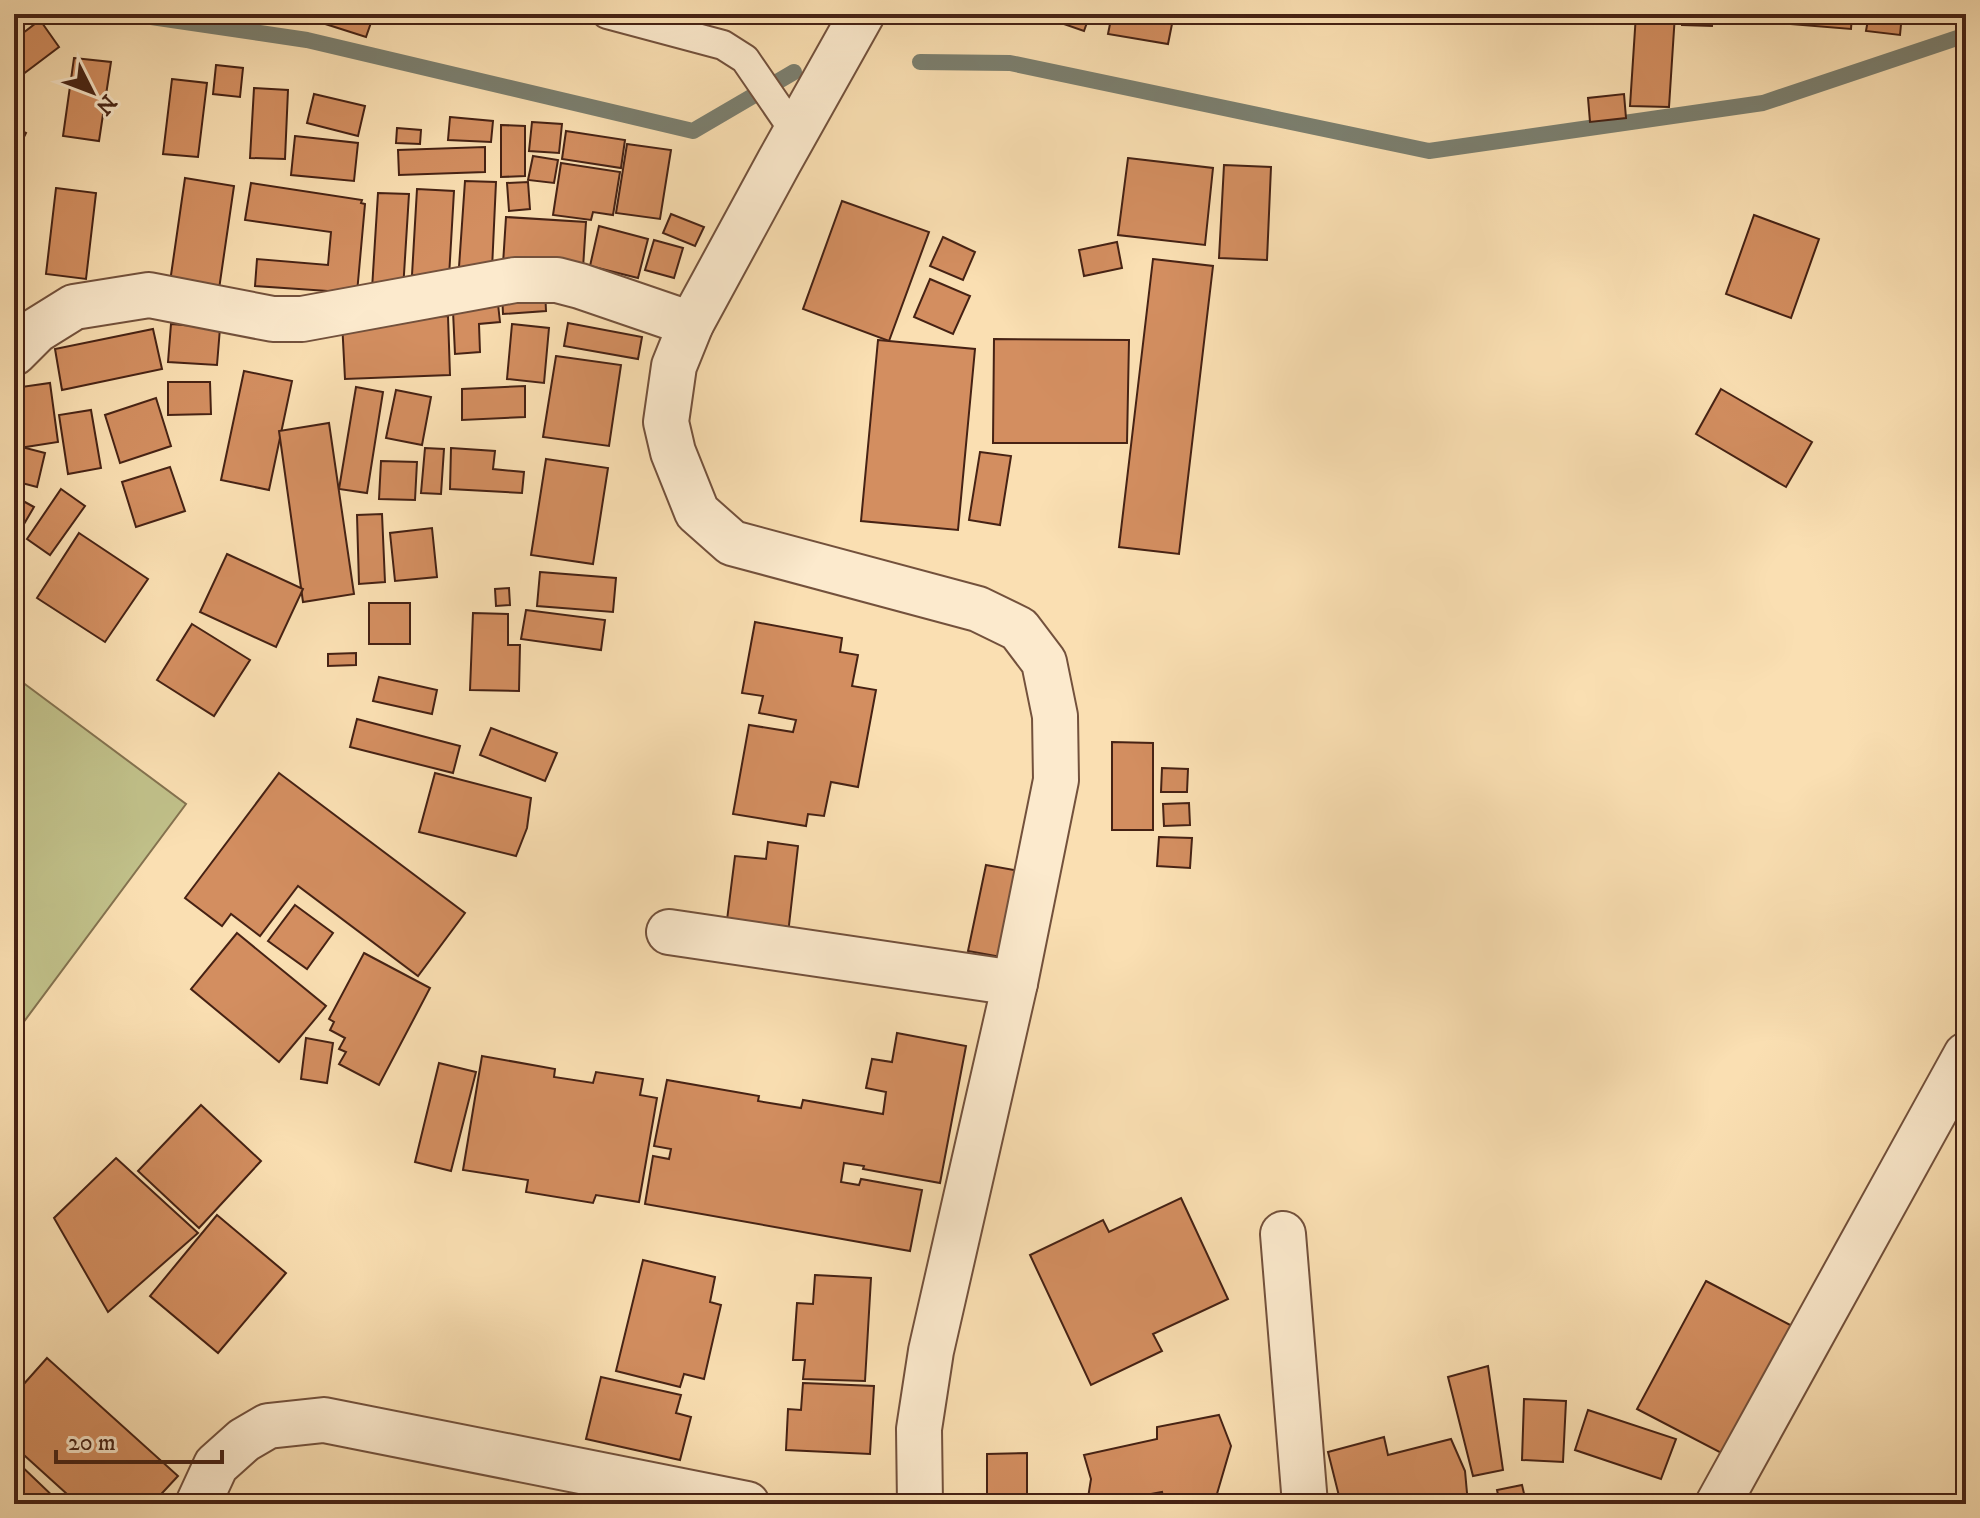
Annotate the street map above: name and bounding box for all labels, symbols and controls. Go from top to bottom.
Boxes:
north arrow [52,52,132,132]
text: N [90,89,122,120]
scale bar [56,1414,222,1464]
text: 20 m [68,1428,116,1458]

